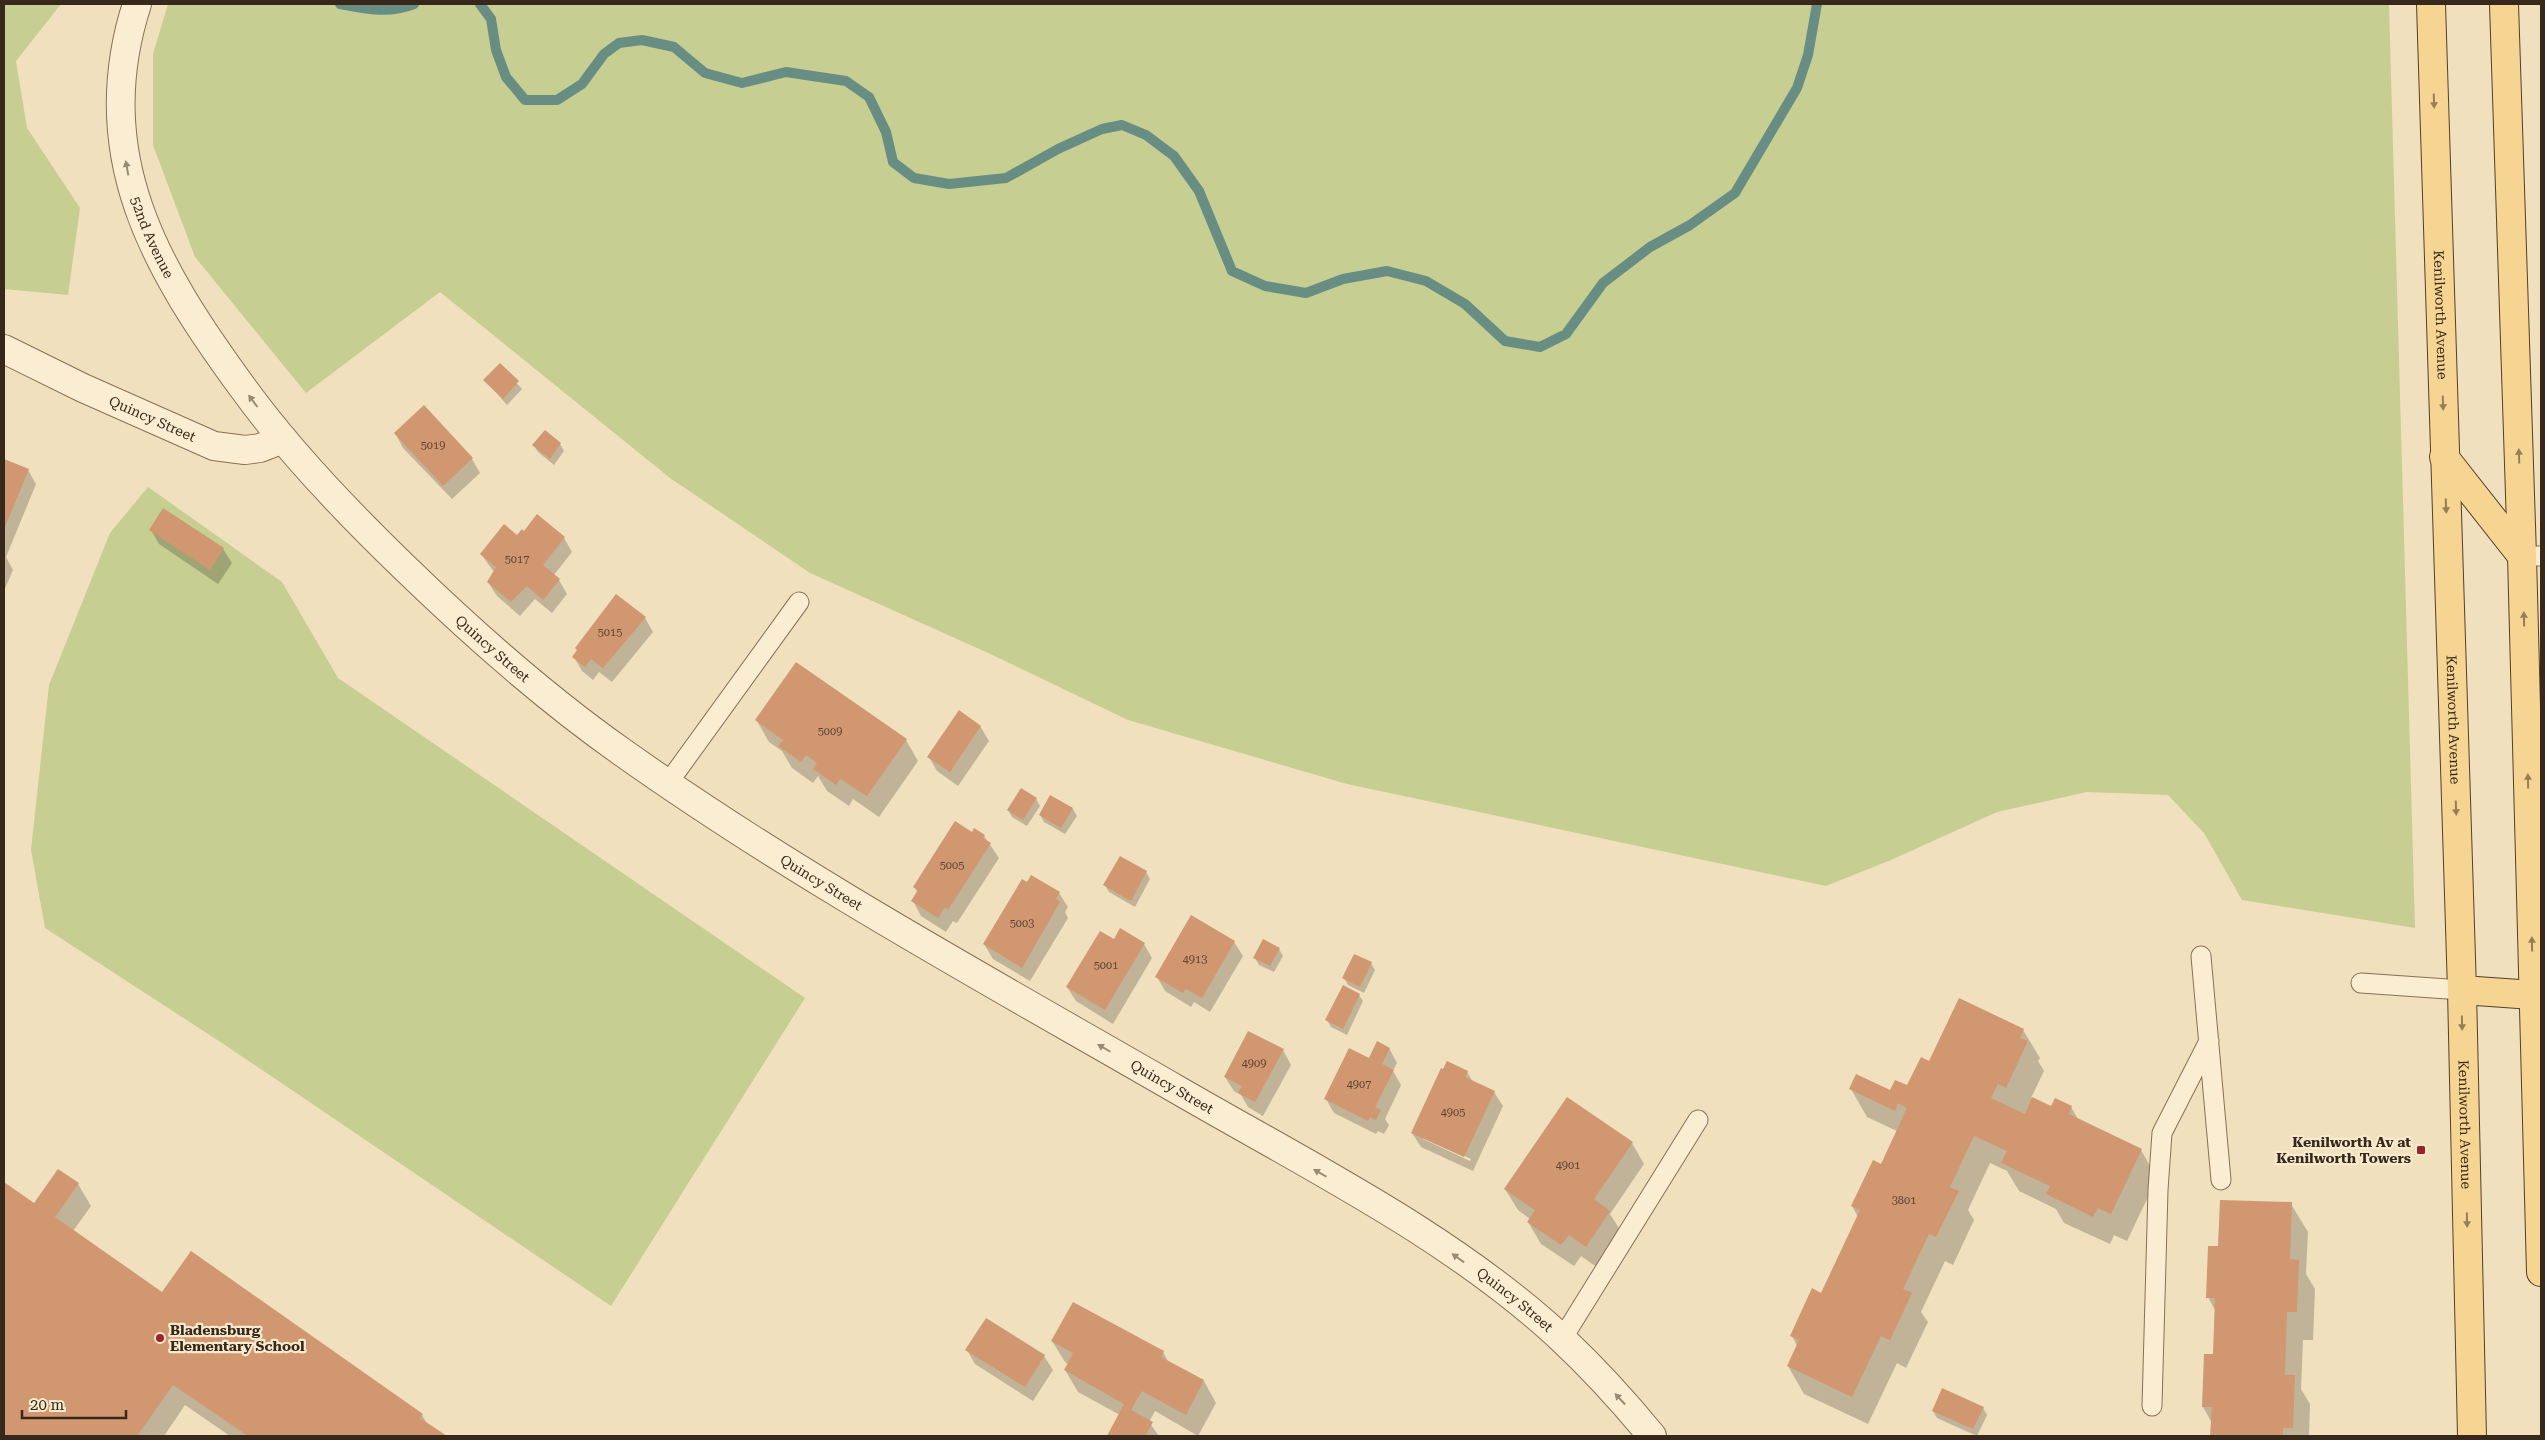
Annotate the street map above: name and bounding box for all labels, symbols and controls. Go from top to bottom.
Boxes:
one-way arrow [2430,93,2438,109]
one-way arrow [123,159,131,175]
street label: 52nd Avenue [128,195,177,281]
street label: Kenilworth Avenue [2431,250,2451,380]
street label: Quincy Street [106,393,198,445]
one-way arrow [247,395,258,408]
one-way arrow [2439,395,2447,411]
house number: 5019 [421,439,445,452]
one-way arrow [2515,448,2523,464]
one-way arrow [2442,498,2450,514]
house number: 5017 [505,553,529,566]
one-way arrow [2520,610,2528,626]
street label: Quincy Street [452,612,533,685]
house number: 5015 [598,626,622,639]
street label: Kenilworth Avenue [2443,655,2464,785]
house number: 5009 [818,725,842,738]
one-way arrow [2524,773,2532,789]
one-way arrow [2452,800,2460,816]
street label: Quincy Street [777,851,865,914]
house number: 5005 [940,859,964,872]
house number: 5003 [1010,917,1034,930]
one-way arrow [2528,935,2536,951]
house number: 4913 [1183,953,1207,966]
house number: 5001 [1094,959,1118,972]
one-way arrow [2459,1015,2467,1031]
one-way arrow [1097,1043,1111,1052]
street label: Quincy Street [1128,1057,1216,1117]
house number: 4909 [1242,1057,1266,1070]
street label: Kenilworth Avenue [2456,1060,2474,1190]
house number: 4907 [1347,1078,1371,1091]
house number: 4905 [1441,1106,1465,1119]
place label: Kenilworth Av at Kenilworth Towers [2276,1134,2411,1166]
marker: Kenilworth Av at Kenilworth Towers [2415,1144,2427,1156]
house number: 4901 [1556,1159,1580,1172]
one-way arrow [1313,1169,1328,1177]
house number: 3801 [1892,1194,1916,1207]
one-way arrow [2463,1213,2471,1229]
one-way arrow [1452,1253,1465,1264]
street label: Quincy Street [1474,1264,1556,1335]
place label: Bladensburg Elementary School [170,1322,305,1354]
marker: Bladensburg Elementary School [154,1332,166,1344]
scale bar [22,1388,126,1420]
one-way arrow [1614,1393,1626,1405]
text: 20 m [30,1396,65,1414]

